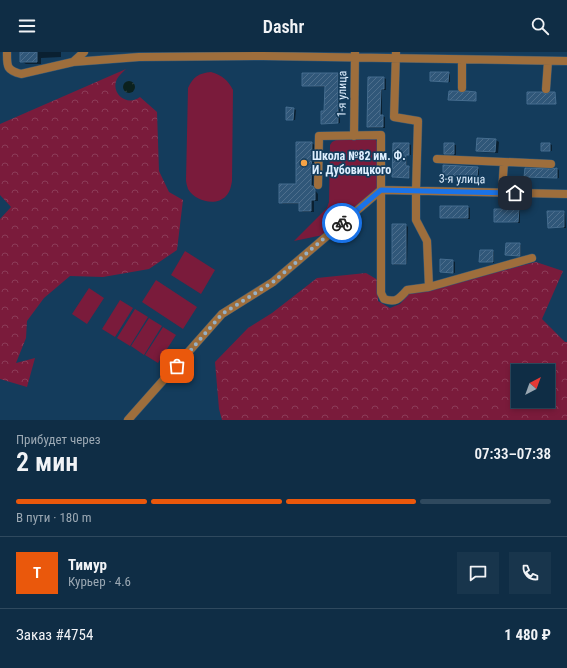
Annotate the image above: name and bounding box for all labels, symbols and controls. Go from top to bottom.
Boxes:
icon: menu [16,15,38,37]
icon: search [529,15,551,37]
text: Dashr [263,16,304,37]
street label: 1-я улица [335,70,349,117]
place label: Школа №82 им. Ф. И. Дубовицкого [312,149,406,177]
marker: Школа №82 им. Ф. И. Дубовицкого [299,158,309,168]
street label: 3-я улица [439,172,486,186]
pin [498,176,532,210]
icon: home [504,182,526,204]
courier [322,203,362,243]
icon: bike [331,212,353,234]
pin [160,349,194,383]
icon: bag [166,355,188,377]
north arrow [511,364,555,408]
map controls [511,364,555,408]
text: Прибудет через [16,432,101,447]
text: 07:33–07:38 [474,445,551,463]
text: 2 мин [16,447,78,477]
text: В пути · 180 m [16,510,91,525]
button: chat [457,552,499,594]
button: phone [509,552,551,594]
text: Тимур [68,556,107,574]
text: Т [33,564,41,582]
text: Курьер · 4.6 [68,574,131,589]
text: Заказ #4754 [16,626,93,644]
text: 1 480 ₽ [504,626,551,644]

